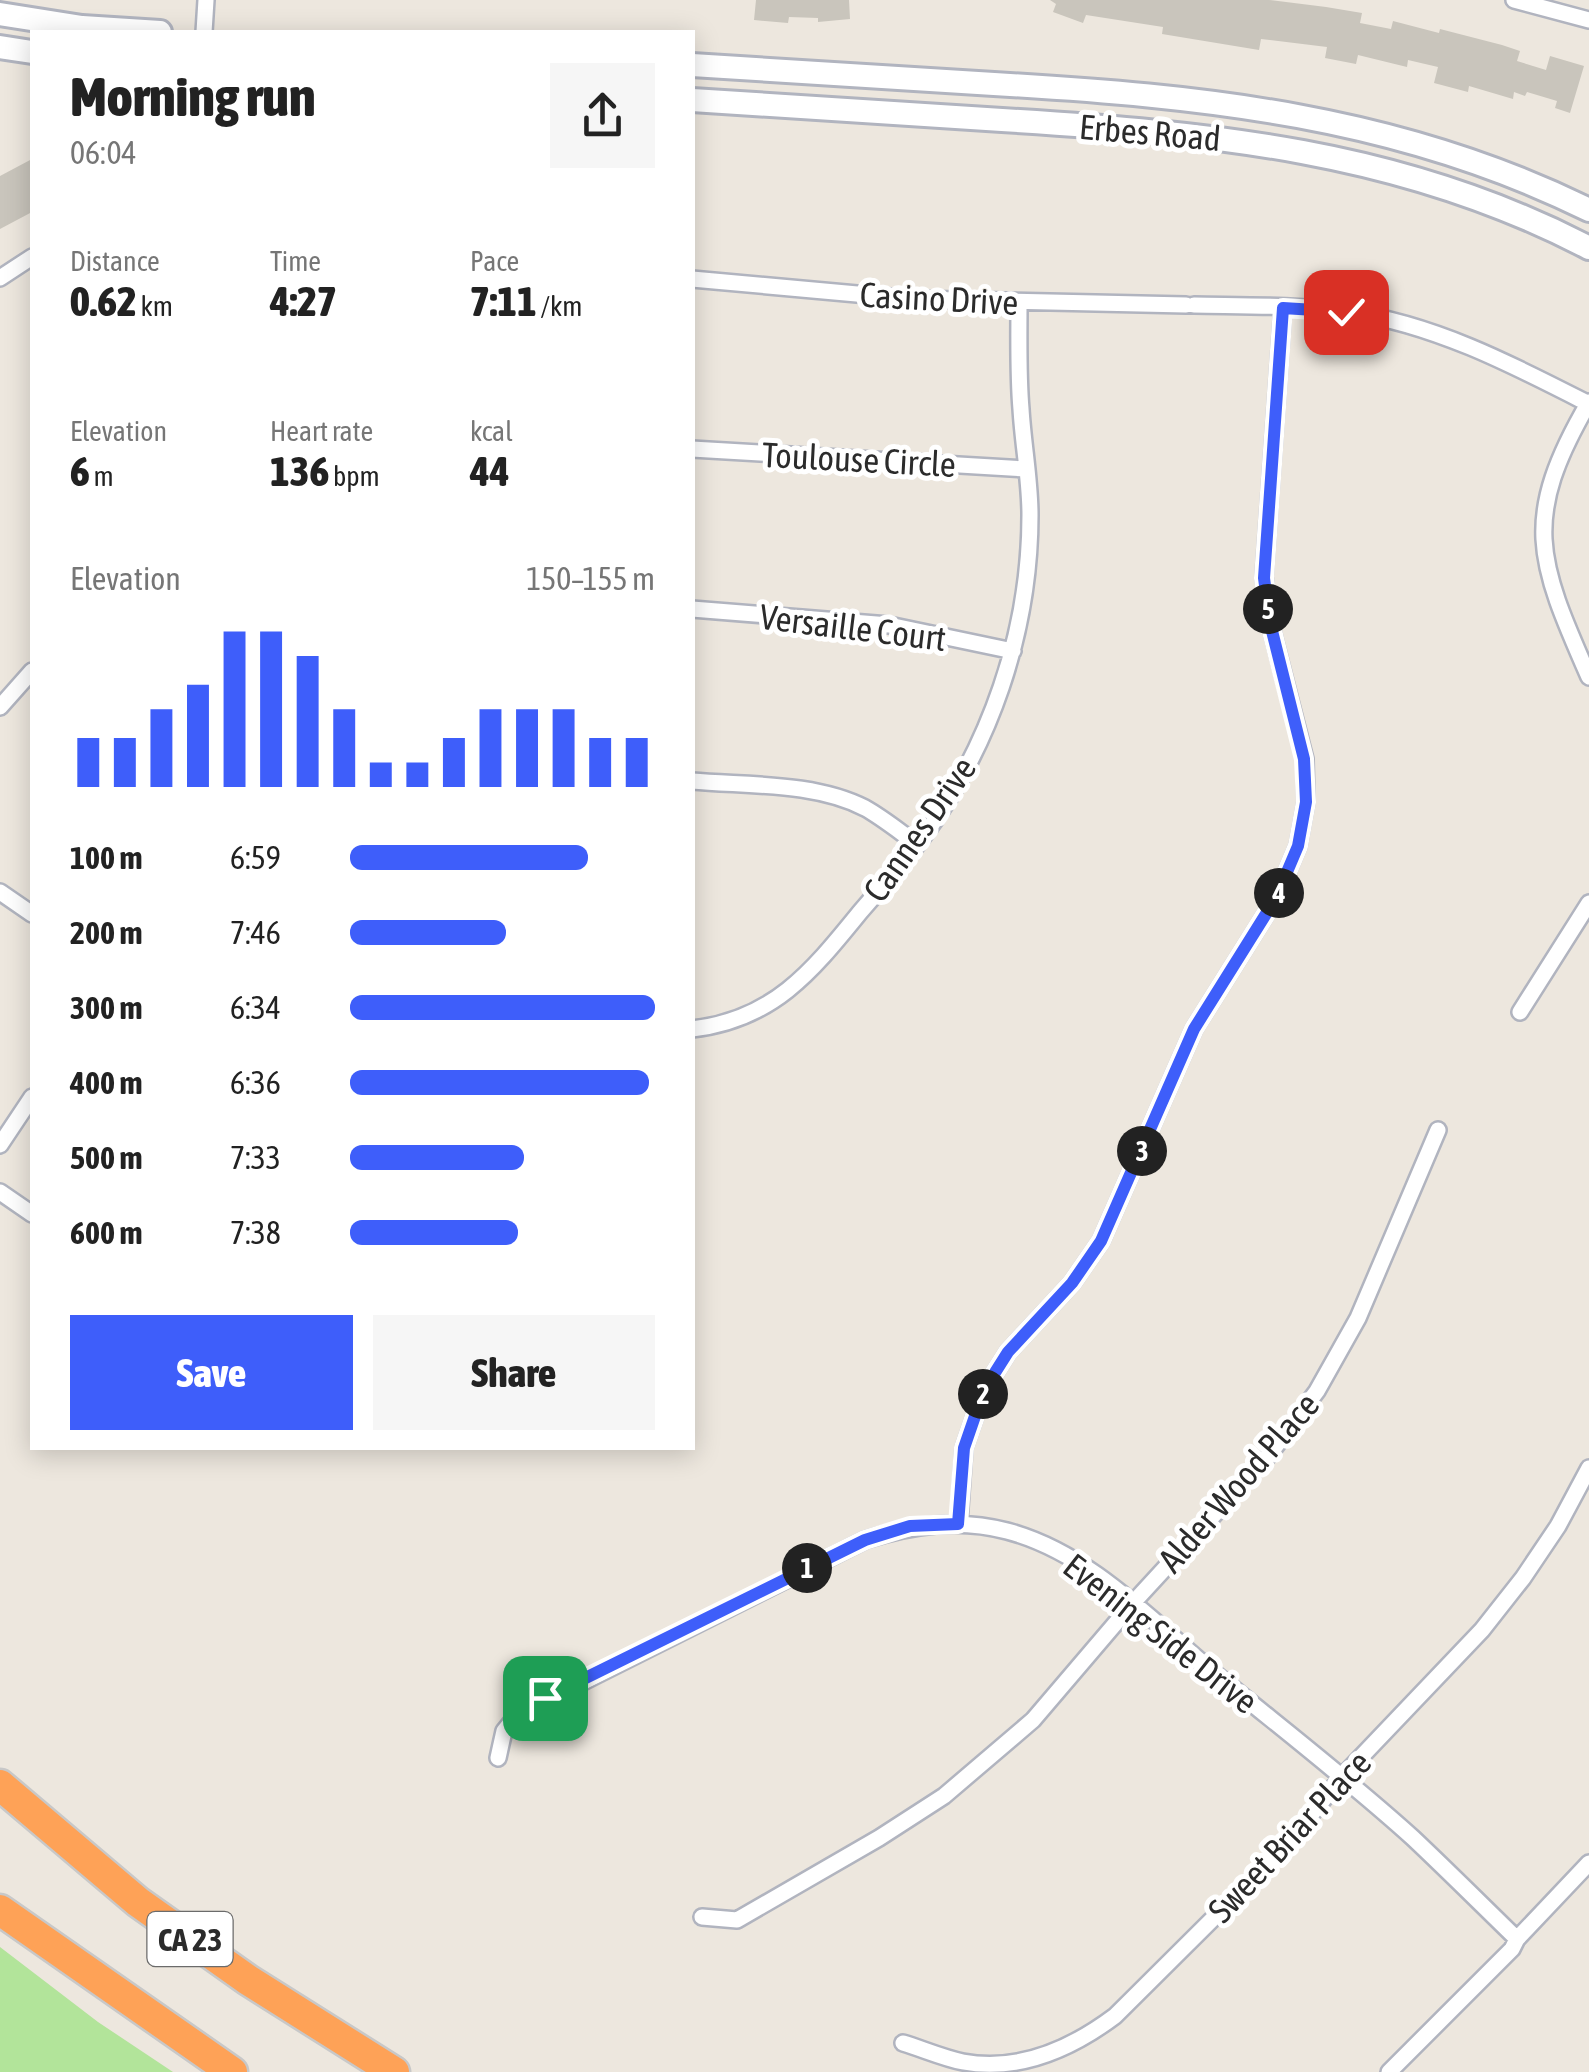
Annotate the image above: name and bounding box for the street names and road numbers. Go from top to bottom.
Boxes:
street label: Erbes Road [1078,106,1222,158]
street label: Casino Drive [859,274,1019,322]
street label: Toulouse Circle [761,434,957,484]
street label: Versaille Court [758,596,948,658]
street label: Cannes Drive [855,749,983,909]
street label: Alder Wood Place [1149,1384,1327,1580]
street label: Evening Side Drive [1056,1545,1266,1721]
street label: Sweet Briar Place [1200,1742,1378,1930]
road number: CA 23 [148,1912,232,1966]

